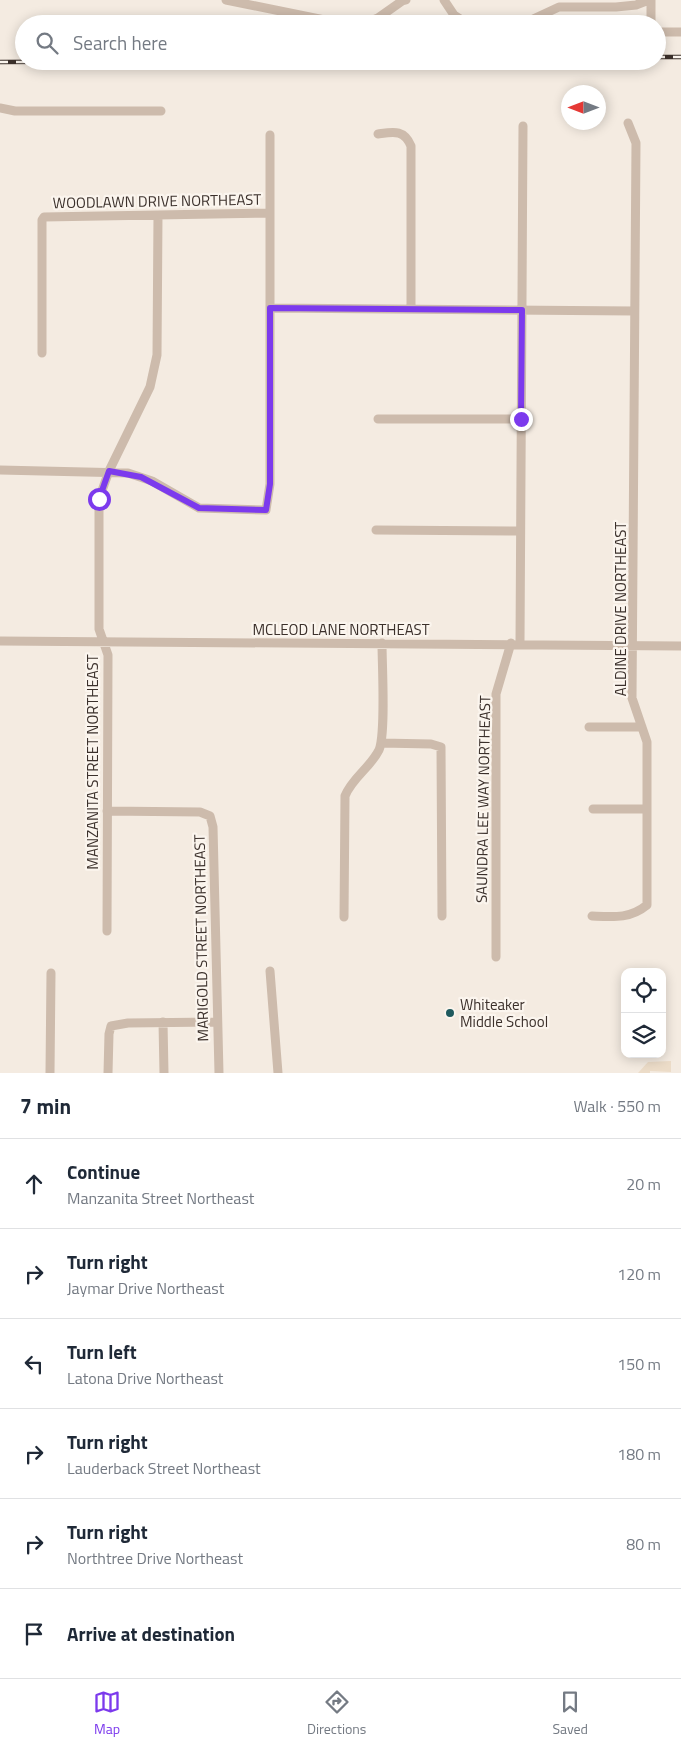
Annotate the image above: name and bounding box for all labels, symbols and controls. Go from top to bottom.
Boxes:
search box [15,15,666,70]
text: Search here [73,28,167,57]
icon: search [33,29,61,57]
north arrow [561,85,606,130]
street label: WOODLAWN DRIVE NORTHEAST [53,188,262,214]
route end [510,408,533,431]
route start [88,488,111,511]
street label: ALDINE DRIVE NORTHEAST [609,522,632,696]
street label: MCLEOD LANE NORTHEAST [252,618,430,641]
street label: MANZANITA STREET NORTHEAST [81,654,104,870]
street label: SAUNDRA LEE WAY NORTHEAST [470,695,496,903]
street label: MARIGOLD STREET NORTHEAST [188,834,214,1042]
map controls [621,968,666,1058]
button: locate [621,968,666,1013]
place label: Whiteaker Middle School [460,993,548,1033]
marker: Whiteaker Middle School [444,1007,456,1019]
button: layers [621,1013,666,1058]
text: 7 min [20,1090,71,1122]
text: Walk · 550 m [573,1094,661,1118]
text: Continue [67,1157,140,1186]
icon: ahead [20,1170,48,1198]
text: 20 m [626,1172,661,1196]
text: Manzanita Street Northeast [67,1186,254,1210]
text: Turn right [67,1247,148,1276]
icon: right [20,1260,48,1288]
text: 120 m [617,1262,661,1286]
text: Jaymar Drive Northeast [67,1276,224,1300]
text: Turn left [67,1337,137,1366]
icon: left [20,1350,48,1378]
text: 150 m [617,1352,661,1376]
text: Latona Drive Northeast [67,1366,223,1390]
text: Turn right [67,1427,148,1456]
icon: right [20,1440,48,1468]
text: 180 m [617,1442,661,1466]
text: Lauderback Street Northeast [67,1456,261,1480]
text: Turn right [67,1517,148,1546]
icon: right [20,1530,48,1558]
text: 80 m [626,1532,661,1556]
text: Northtree Drive Northeast [67,1546,243,1570]
text: Arrive at destination [67,1619,235,1648]
icon: arrive [20,1620,48,1648]
tab: Map [93,1688,121,1739]
tab: Directions [307,1688,366,1739]
tab: Saved [552,1688,588,1739]

